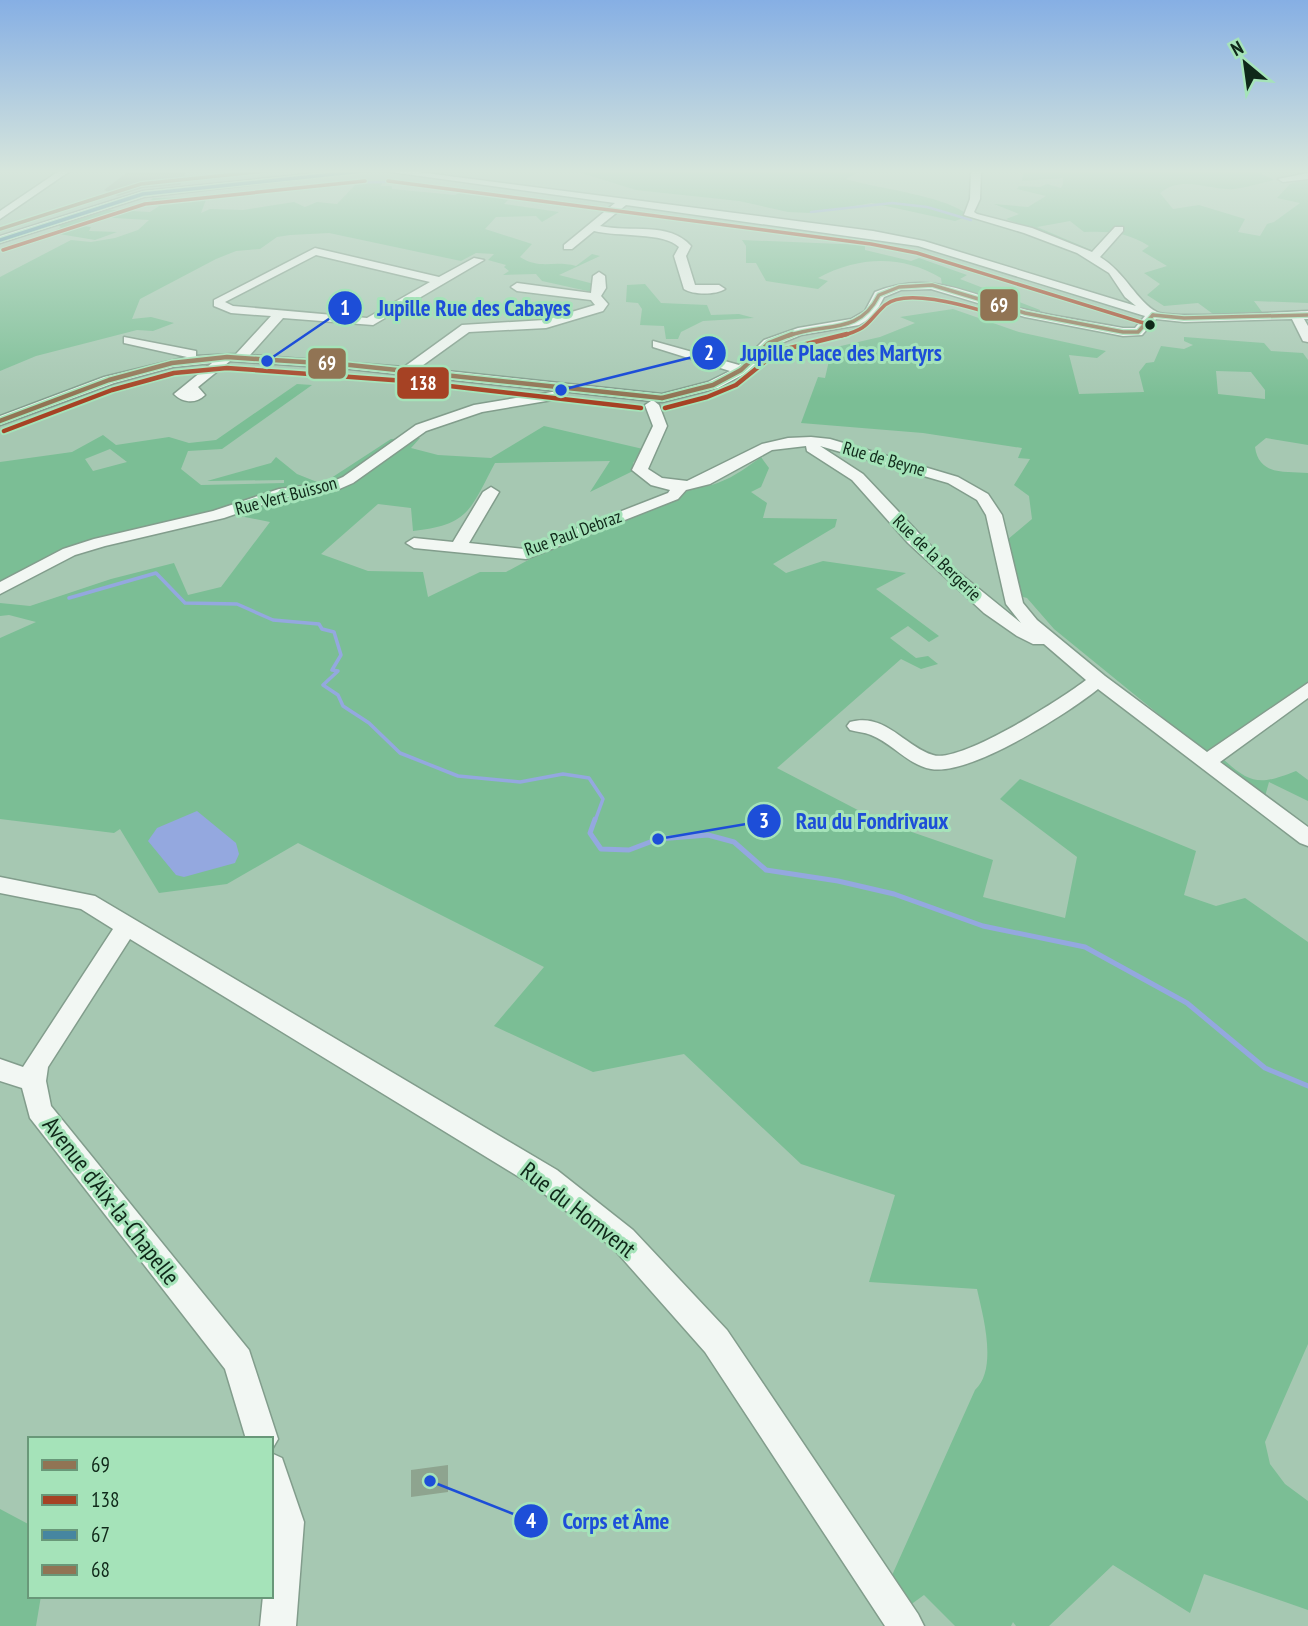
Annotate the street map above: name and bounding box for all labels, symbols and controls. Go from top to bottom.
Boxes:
north arrow [1210,28,1280,98]
text: N [1226,35,1247,61]
callout: Jupille Rue des Cabayes [328,286,585,330]
line badge: 69 [979,288,1019,322]
text: Jupille Rue des Cabayes [376,293,571,322]
text: 69 [990,293,1008,317]
text: 1 [340,294,350,321]
unlabelled marker [1143,318,1157,332]
callout: Jupille Place des Martyrs [692,331,956,375]
text: Jupille Place des Martyrs [739,338,942,367]
text: 2 [704,339,714,366]
line badge: 69 [307,347,347,380]
text: 69 [318,351,336,375]
line badge: 138 [396,366,450,400]
text: 138 [409,371,437,395]
street label: Rue de Beyne [840,436,928,481]
street label: Rue Vert Buisson [233,471,339,520]
street label: Rue Paul Debraz [521,504,625,561]
street label: Rue de la Bergerie [888,510,986,606]
callout: Rau du Fondrivaux [746,799,962,843]
text: Rau du Fondrivaux [796,806,948,835]
text: 3 [759,807,769,834]
street label: Avenue d'Aix-la-Chapelle [36,1110,187,1291]
street label: Rue du Homvent [514,1155,643,1265]
legend [28,1437,273,1598]
text: 69 [91,1451,110,1478]
text: 138 [91,1486,119,1513]
callout: Corps et Âme [513,1499,684,1543]
text: Corps et Âme [563,1506,670,1535]
text: 4 [526,1507,536,1534]
text: 67 [91,1521,110,1548]
text: 68 [91,1556,110,1583]

